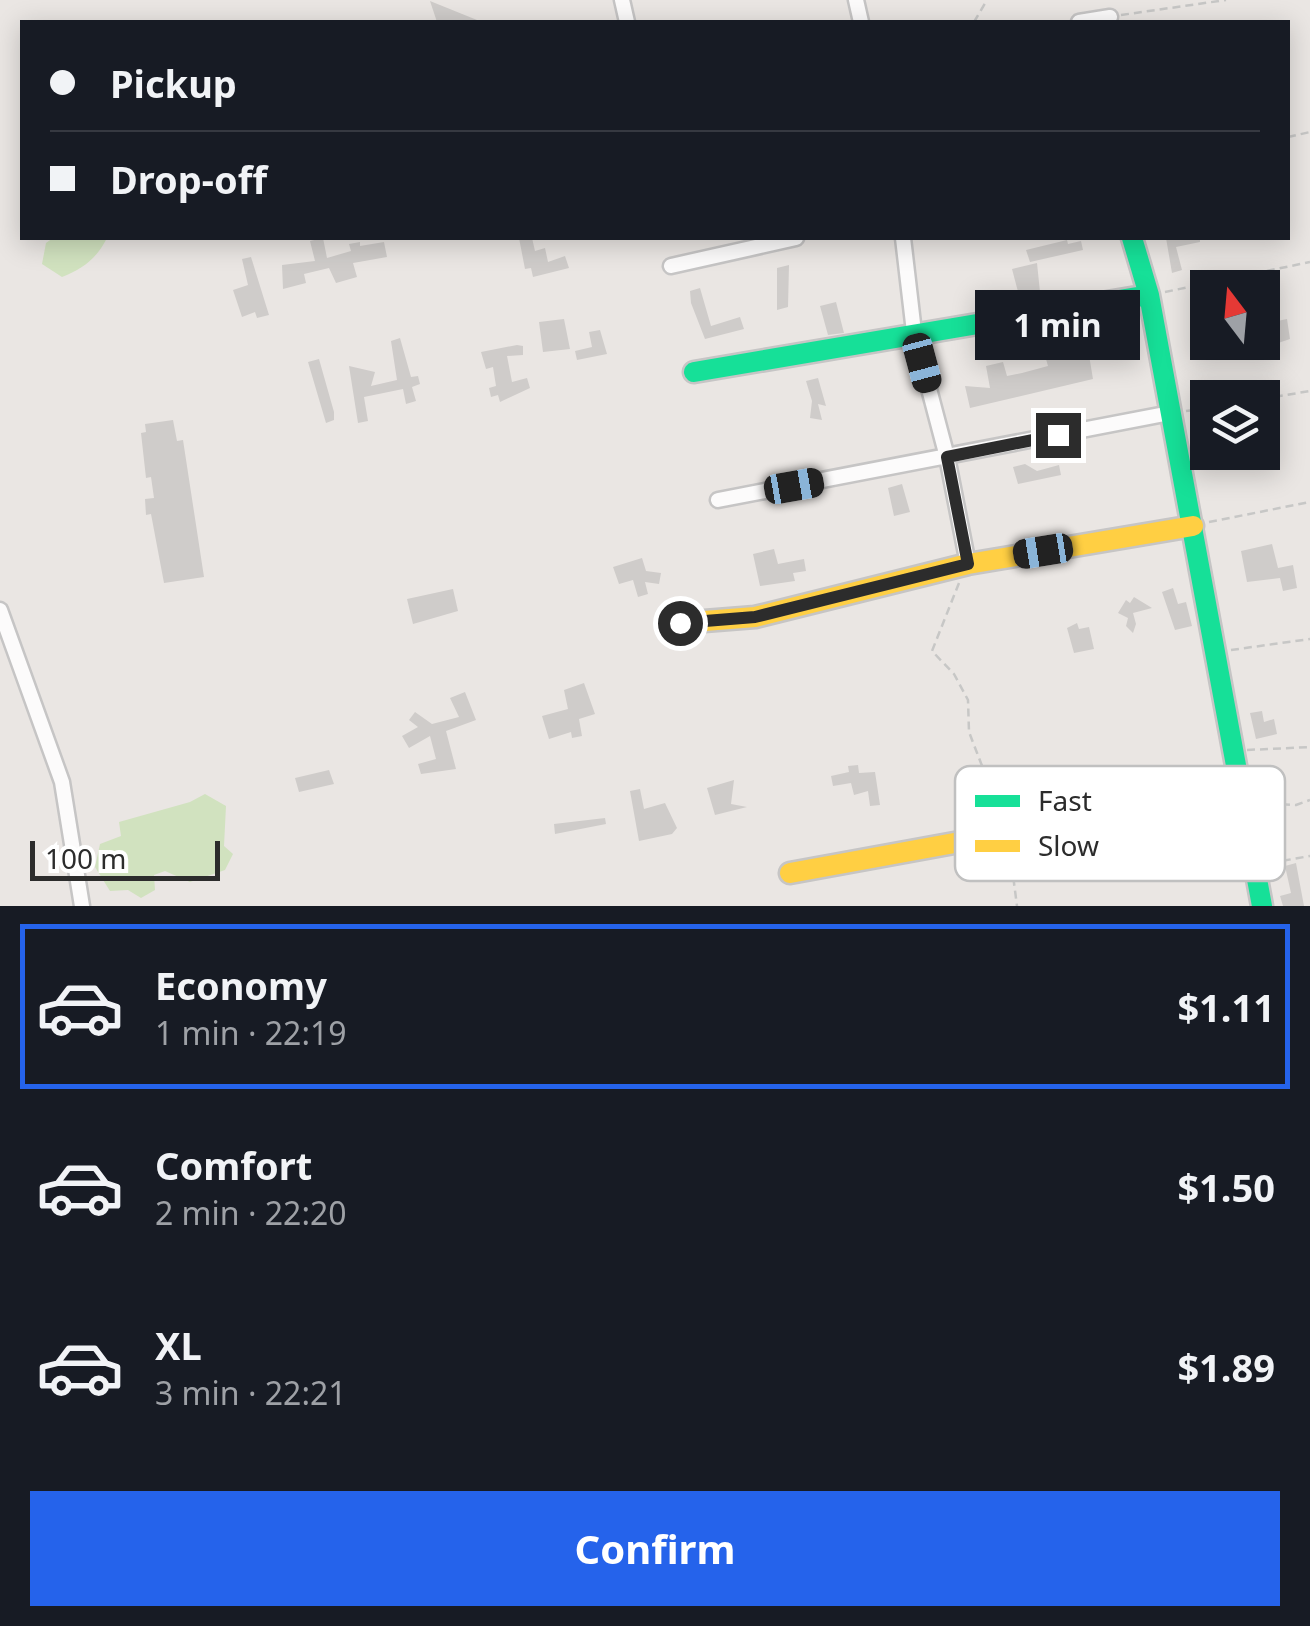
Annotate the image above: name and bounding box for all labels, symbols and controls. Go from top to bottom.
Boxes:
text: Pickup [110,57,237,109]
text: Drop-off [110,153,267,205]
north arrow [1190,270,1280,360]
map controls [1190,270,1280,470]
callout: 1 min [976,290,1140,360]
text: 1 min [1013,303,1102,346]
car [900,330,944,396]
button: layers [1190,380,1280,470]
route end [1036,413,1081,458]
car [762,466,826,506]
car [1011,531,1075,571]
route start [658,601,703,646]
legend [955,766,1285,881]
text: Fast [1038,781,1092,819]
text: Slow [1038,826,1099,864]
scale bar [30,836,220,880]
text: 100 m [45,839,127,877]
text: Economy [155,959,327,1011]
icon: car [35,962,125,1052]
text: $1.11 [1177,981,1275,1033]
text: 1 min · 22:19 [155,1011,347,1054]
text: Comfort [155,1139,312,1191]
icon: car [35,1142,125,1232]
text: $1.50 [1177,1161,1275,1213]
text: 2 min · 22:20 [155,1191,347,1234]
text: XL [155,1319,202,1371]
icon: car [35,1322,125,1412]
text: $1.89 [1177,1341,1275,1393]
text: 3 min · 22:21 [155,1371,347,1414]
button: Confirm [30,1491,1280,1606]

